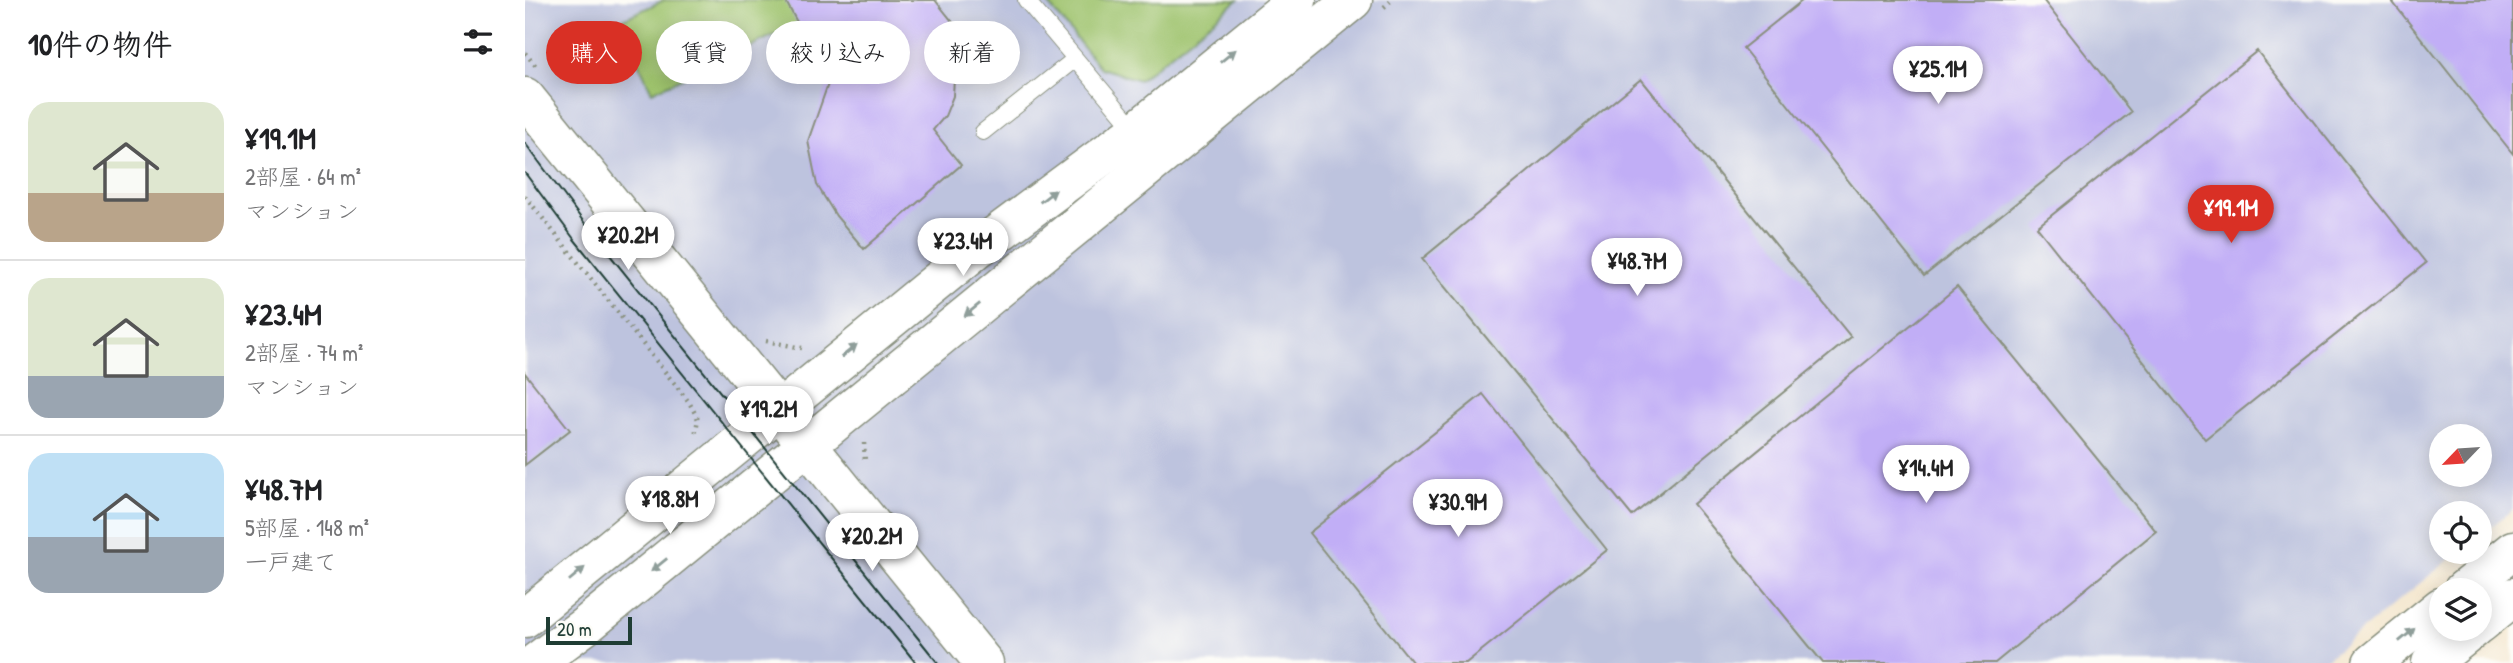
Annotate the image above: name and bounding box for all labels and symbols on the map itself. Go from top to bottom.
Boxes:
pin: ¥25.1M [1881,46,1995,106]
one-way arrow [1218,49,1236,64]
pin: ¥19.1M [2174,186,2288,245]
one-way arrow [1039,189,1057,203]
pin: ¥20.2M [571,212,685,272]
pin: ¥23.4M [906,218,1020,278]
pin: ¥48.7M [1580,238,1694,298]
one-way arrow [963,302,981,317]
one-way arrow [840,343,858,358]
pin: ¥19.2M [712,386,826,446]
north arrow [2429,424,2492,486]
pin: ¥14.4M [1869,446,1983,505]
pin: ¥18.8M [613,476,727,536]
pin: ¥30.9M [1401,480,1515,539]
pin: ¥20.2M [815,514,929,573]
one-way arrow [651,558,669,573]
one-way arrow [568,567,586,582]
scale bar [546,614,632,646]
one-way arrow [2397,628,2415,643]

